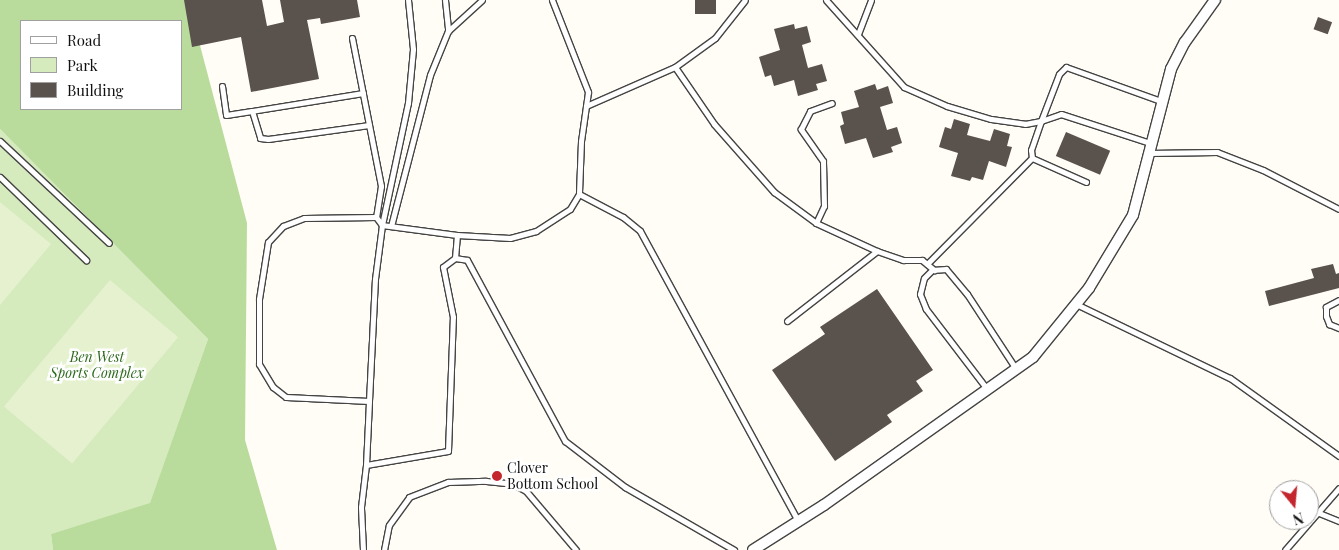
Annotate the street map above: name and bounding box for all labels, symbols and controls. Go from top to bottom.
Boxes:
legend [20,20,182,110]
text: Road [67,30,101,50]
text: Park [67,55,98,75]
text: Building [67,80,123,100]
park label: Ben West Sports Complex [50,349,144,382]
place label: Clover Bottom School [507,460,598,492]
marker: Clover Bottom School [491,470,503,482]
north arrow [1269,480,1319,530]
text: N [1291,508,1306,529]

